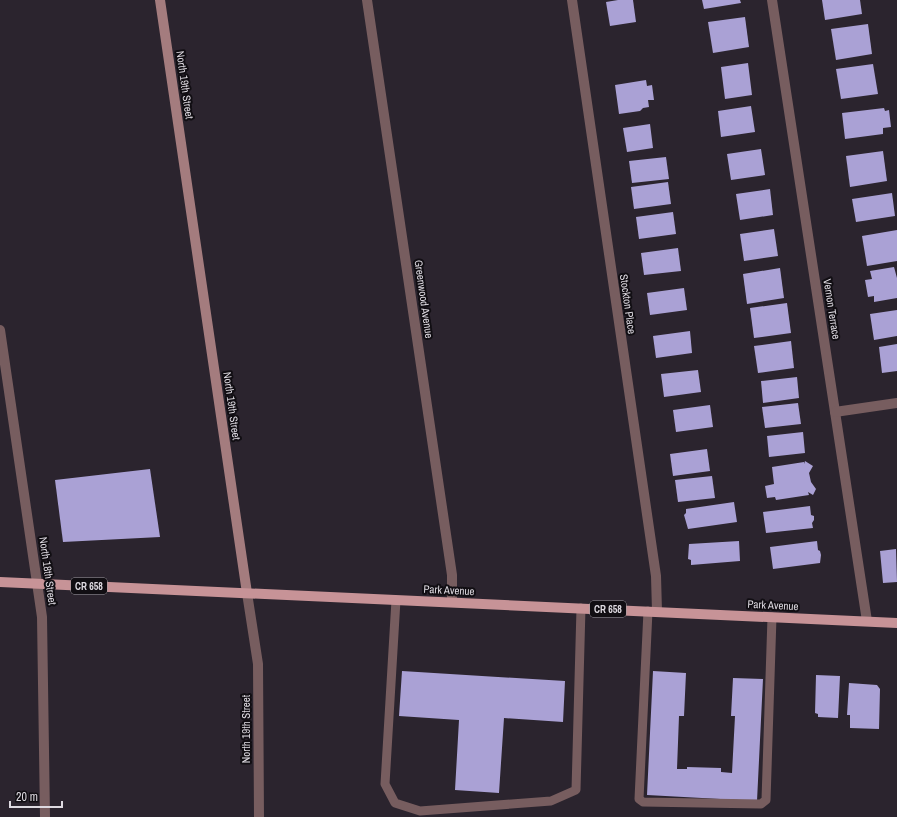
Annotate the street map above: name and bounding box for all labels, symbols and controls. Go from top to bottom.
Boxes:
street label: North 19th Street [173,50,197,120]
street label: Greenwood Avenue [412,259,436,339]
street label: Stockton Place [617,273,639,335]
street label: Vernon Terrace [820,278,844,340]
street label: North 19th Street [220,371,244,441]
street label: North 18th Street [36,536,60,606]
road number: CR 658 [71,578,107,594]
street label: Park Avenue [423,582,475,598]
street label: Park Avenue [747,597,799,613]
road number: CR 658 [590,601,626,617]
street label: North 19th Street [239,694,253,763]
scale bar [10,783,62,809]
text: 20 m [16,789,38,805]

